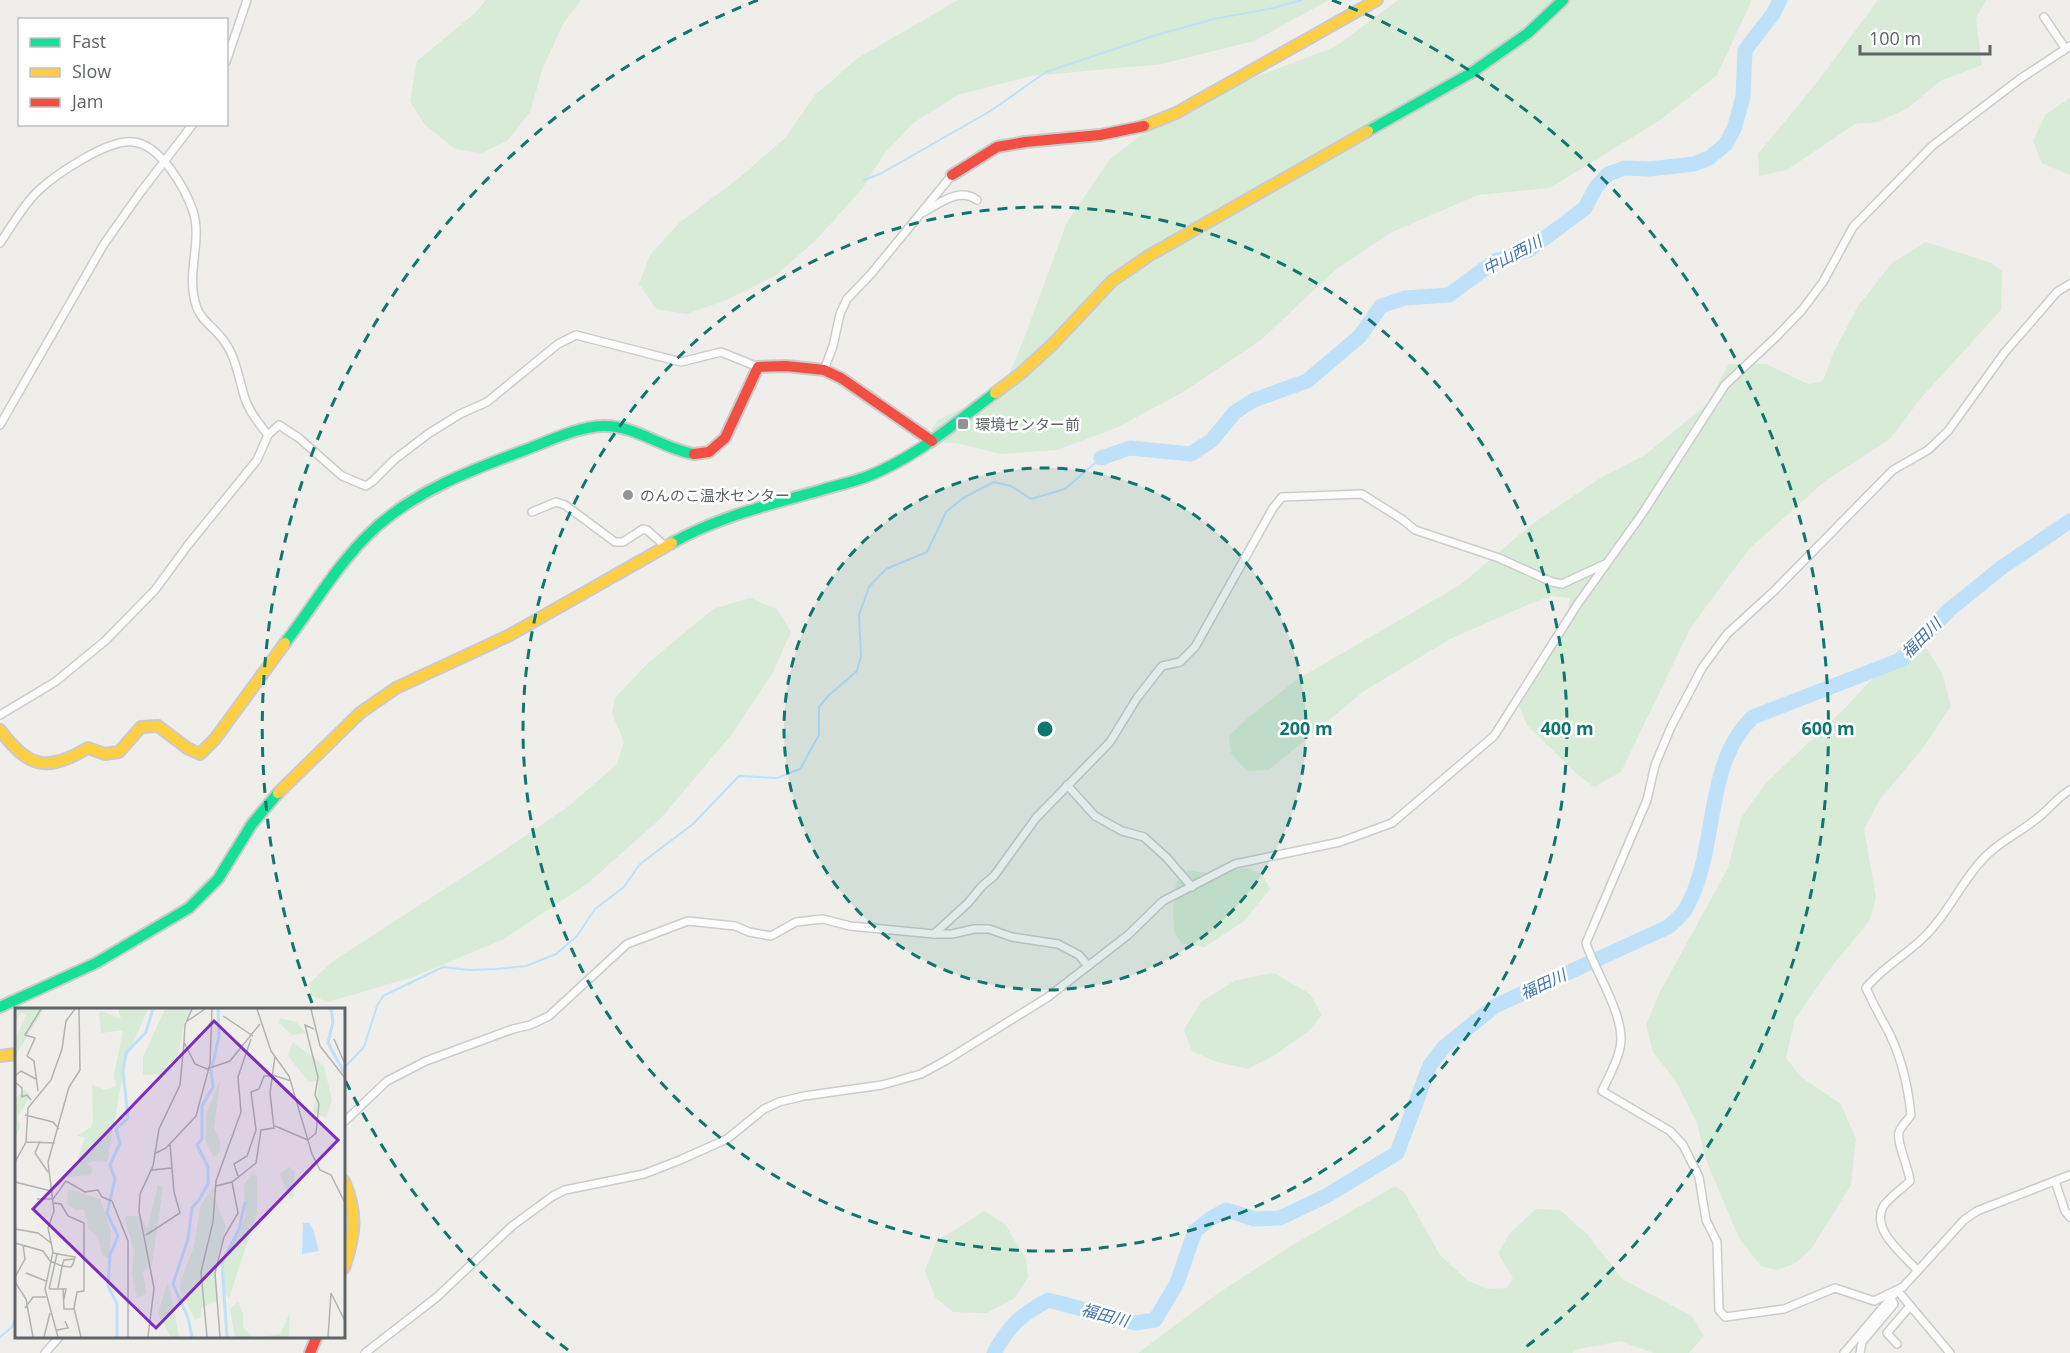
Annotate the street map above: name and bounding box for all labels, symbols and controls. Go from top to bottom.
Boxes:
legend [18,18,228,126]
scale bar [1860,18,1990,56]
text: 100 m [1869,26,1921,50]
text: Fast [72,29,106,53]
text: Slow [72,59,111,83]
text: Jam [70,89,104,113]
water label: 中山西川 [1479,229,1547,280]
place label: 環境センター前 [975,414,1080,434]
marker: 環境センター前 [956,417,970,431]
place label: のんのこ温水センター [640,485,790,505]
marker: のんのこ温水センター [621,488,635,502]
water label: 福田川 [1896,612,1947,663]
text: 200 m [1279,716,1333,740]
text: 400 m [1540,716,1594,740]
text: 600 m [1801,716,1855,740]
centre of rings [1035,719,1055,739]
water label: 福田川 [1517,963,1571,1004]
inset map [15,1008,345,1338]
water label: 福田川 [1079,1298,1133,1332]

